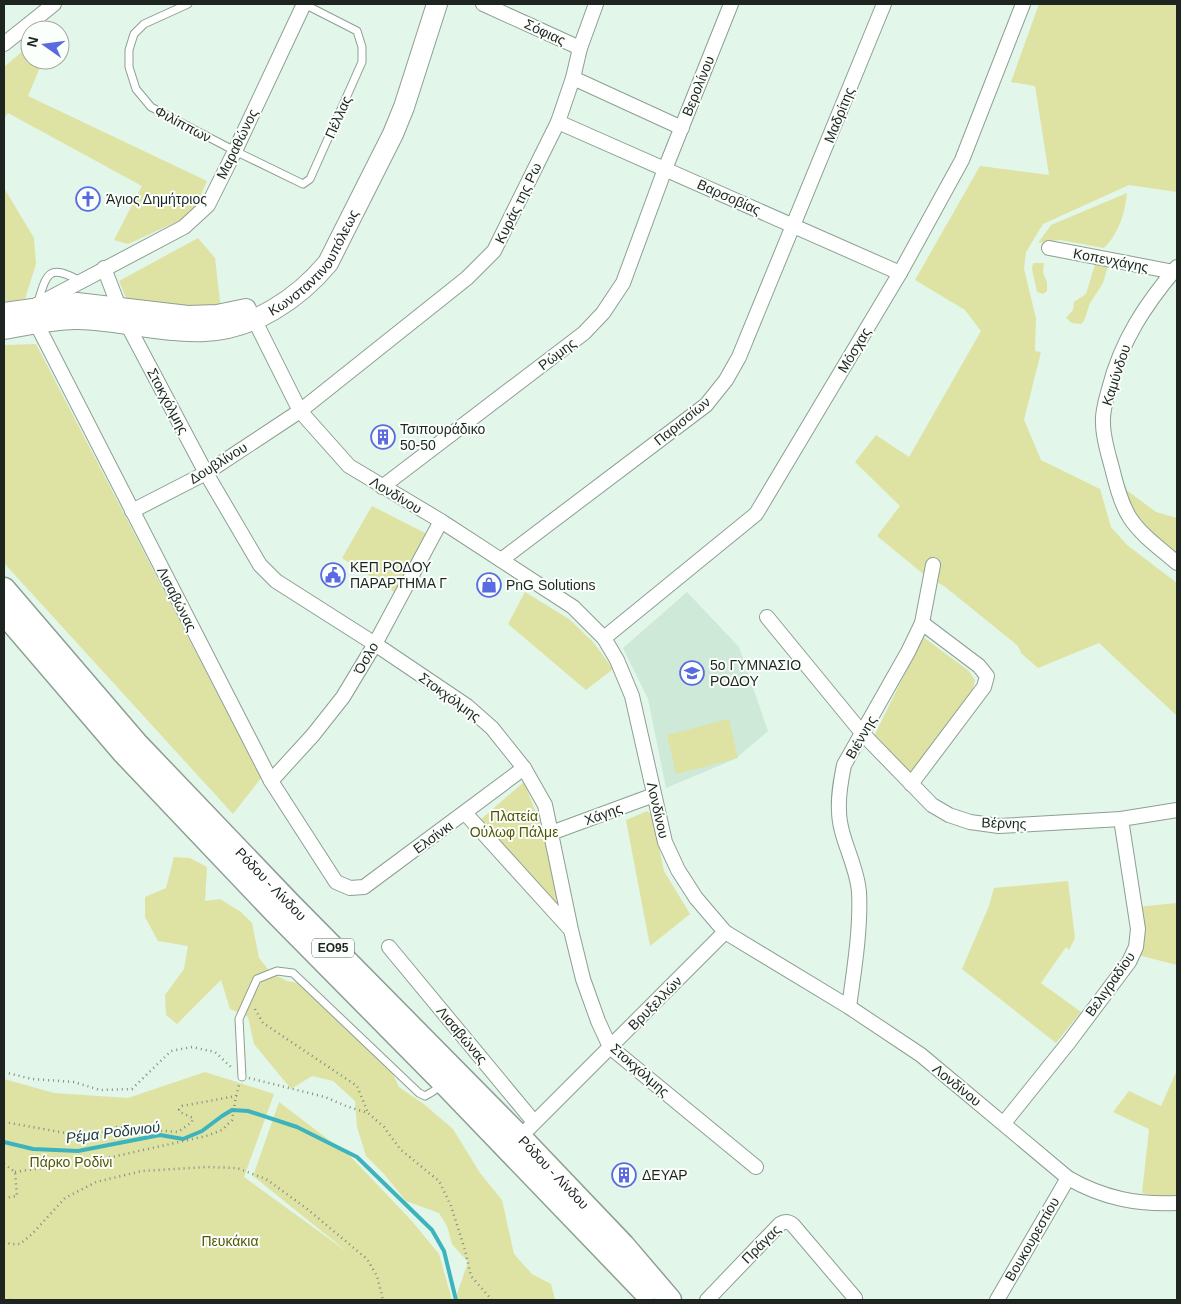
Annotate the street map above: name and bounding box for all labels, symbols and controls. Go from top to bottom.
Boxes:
street label: Σόφιας [522,16,568,49]
north arrow [20,20,70,70]
text: N [23,35,41,49]
street label: Βερολίνου [679,54,717,118]
street label: Μαδρίτης [821,85,858,145]
street label: Πέλλας [322,93,355,141]
street label: Φιλίππων [152,103,214,145]
street label: Μαραθώνος [213,106,261,182]
street label: Κυράς της Ρω [492,160,544,246]
street label: Βαρσοβίας [695,176,763,218]
church icon: Άγιος Δημήτριος [75,186,101,212]
place label: Άγιος Δημήτριος [106,191,207,207]
street label: Κωνσταντινουπόλεως [265,207,362,319]
street label: Κοπενχάγης [1072,245,1150,275]
street label: Μόσχας [834,324,874,376]
street label: Ρώμης [535,335,579,373]
street label: Καμύνδου [1099,342,1133,408]
street label: Στοκχόλμης [144,365,192,437]
street label: Παρισσίων [651,394,713,448]
place label: Τσιπουράδικο 50-50 [400,421,485,453]
building icon: Τσιπουράδικο 50-50 [370,424,396,450]
street label: Δουβλίνου [186,439,250,487]
street label: Λονδίνου [367,473,425,517]
place label: ΚΕΠ ΡΟΔΟΥ ΠΑΡΑΡΤΗΜΑ Γ [350,559,447,591]
public building icon: ΚΕΠ ΡΟΔΟΥ ΠΑΡΑΡΤΗΜΑ Γ [320,562,346,588]
street label: Λισαβώνας [154,564,200,634]
shop icon: PnG Solutions [476,572,502,598]
place label: PnG Solutions [506,577,596,593]
street label: Όσλο [350,639,382,678]
place label: 5ο ΓΥΜΝΑΣΙΟ ΡΟΔΟΥ [710,657,801,689]
school or university icon: 5ο ΓΥΜΝΑΣΙΟ ΡΟΔΟΥ [679,660,705,686]
street label: Στοκχόλμης [416,669,484,725]
street label: Βιέννης [842,712,880,761]
street label: Λονδίνου [644,780,672,840]
street label: Χάγης [582,800,624,828]
park label: Πλατεία Ούλωφ Πάλμε [470,808,558,840]
street label: Βέρνης [981,814,1027,832]
street label: Ελσίνκι [410,817,456,857]
street label: Ρόδου - Λίνδου [232,844,310,924]
road number: ΕΟ95 [312,938,354,958]
street label: Βελιγραδίου [1082,949,1138,1019]
street label: Βρυξελλών [625,973,685,1033]
street label: Λισαβώνας [433,1003,491,1067]
street label: Στοκχόλμης [608,1040,673,1100]
street label: Λονδίνου [930,1061,984,1109]
water label: Ρέμα Ροδινιού [65,1118,161,1146]
street label: Ρόδου - Λίνδου [515,1133,592,1212]
park label: Πάρκο Ροδίνι [30,1154,112,1170]
building icon: ΔΕΥΑΡ [611,1162,637,1188]
place label: ΔΕΥΑΡ [642,1167,688,1183]
street label: Βουκουρεστίου [1002,1194,1062,1284]
street label: Πράγας [738,1221,784,1267]
park label: Πευκάκια [201,1233,259,1249]

